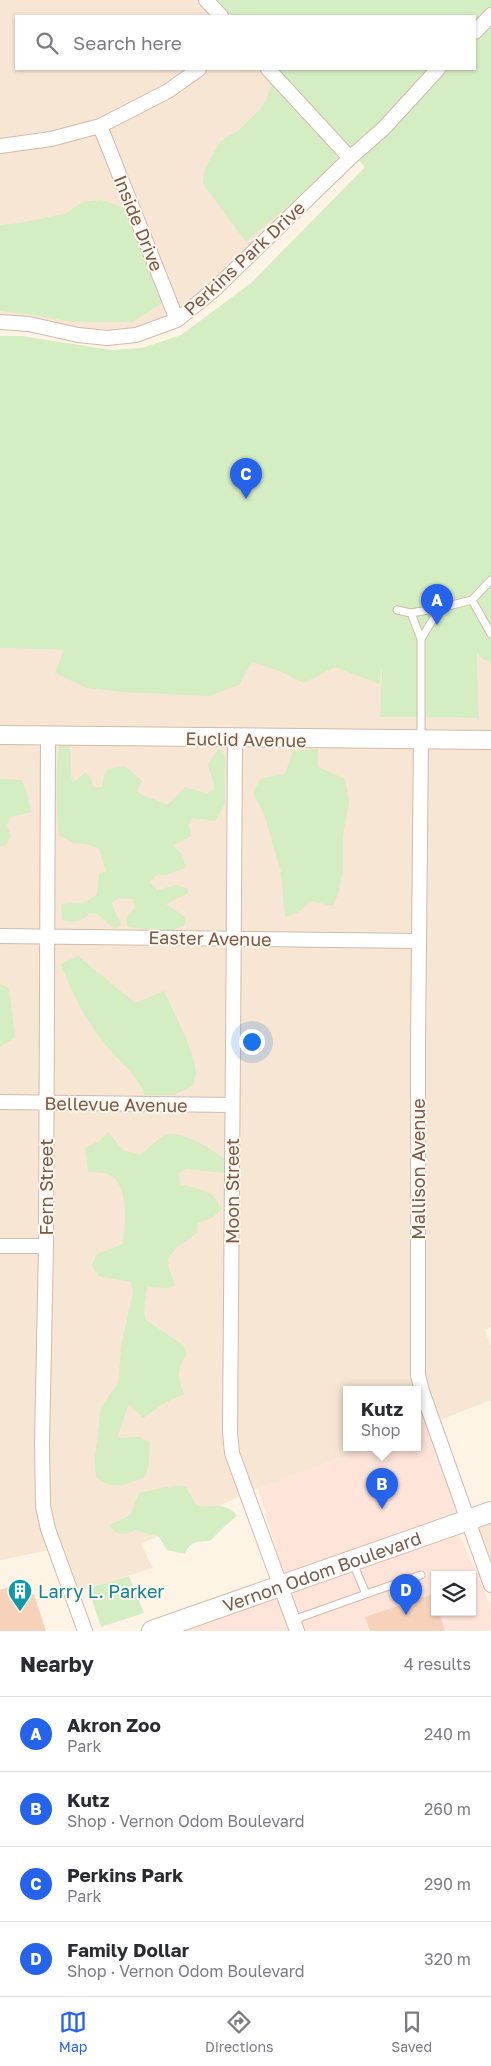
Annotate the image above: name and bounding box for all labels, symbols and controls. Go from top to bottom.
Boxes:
search box [15,15,476,70]
icon: search [33,29,61,57]
text: Search here [73,31,182,54]
street label: Inside Drive [110,172,168,274]
street label: Perkins Park Drive [179,196,309,320]
pin: C [230,458,262,499]
pin: A [421,584,453,625]
street label: Euclid Avenue [185,727,307,751]
street label: Easter Avenue [148,926,272,950]
your location [239,1029,265,1055]
street label: Bellevue Avenue [44,1092,188,1116]
street label: Mallison Avenue [407,1098,429,1240]
street label: Moon Street [221,1138,243,1244]
street label: Fern Street [35,1139,57,1235]
popup [343,1386,421,1451]
text: Kutz [361,1397,403,1420]
text: Shop [361,1420,400,1440]
pin: B [366,1468,398,1509]
street label: Vernon Odom Boulevard [220,1526,424,1616]
map controls [431,1571,476,1616]
button: layers [431,1571,476,1616]
pin: D [390,1574,422,1615]
building icon: Larry L. Parker [7,1578,33,1612]
place label: Larry L. Parker [38,1580,164,1602]
text: Nearby [20,1651,94,1677]
text: 4 results [404,1654,471,1674]
text: Akron Zoo [67,1713,161,1736]
text: A [30,1724,42,1744]
text: 240 m [424,1724,471,1744]
text: Park [67,1736,102,1756]
text: Kutz [67,1788,109,1811]
text: B [30,1799,42,1819]
text: 260 m [424,1799,471,1819]
text: Shop · Vernon Odom Boulevard [67,1811,305,1831]
text: Perkins Park [67,1863,183,1886]
text: C [30,1874,42,1894]
text: 290 m [424,1874,471,1894]
text: Park [67,1886,102,1906]
text: Family Dollar [67,1938,189,1961]
text: D [30,1949,42,1969]
text: 320 m [424,1949,471,1969]
text: Shop · Vernon Odom Boulevard [67,1961,305,1981]
tab: Map [59,2008,87,2055]
tab: Directions [205,2008,274,2055]
tab: Saved [391,2008,432,2055]

